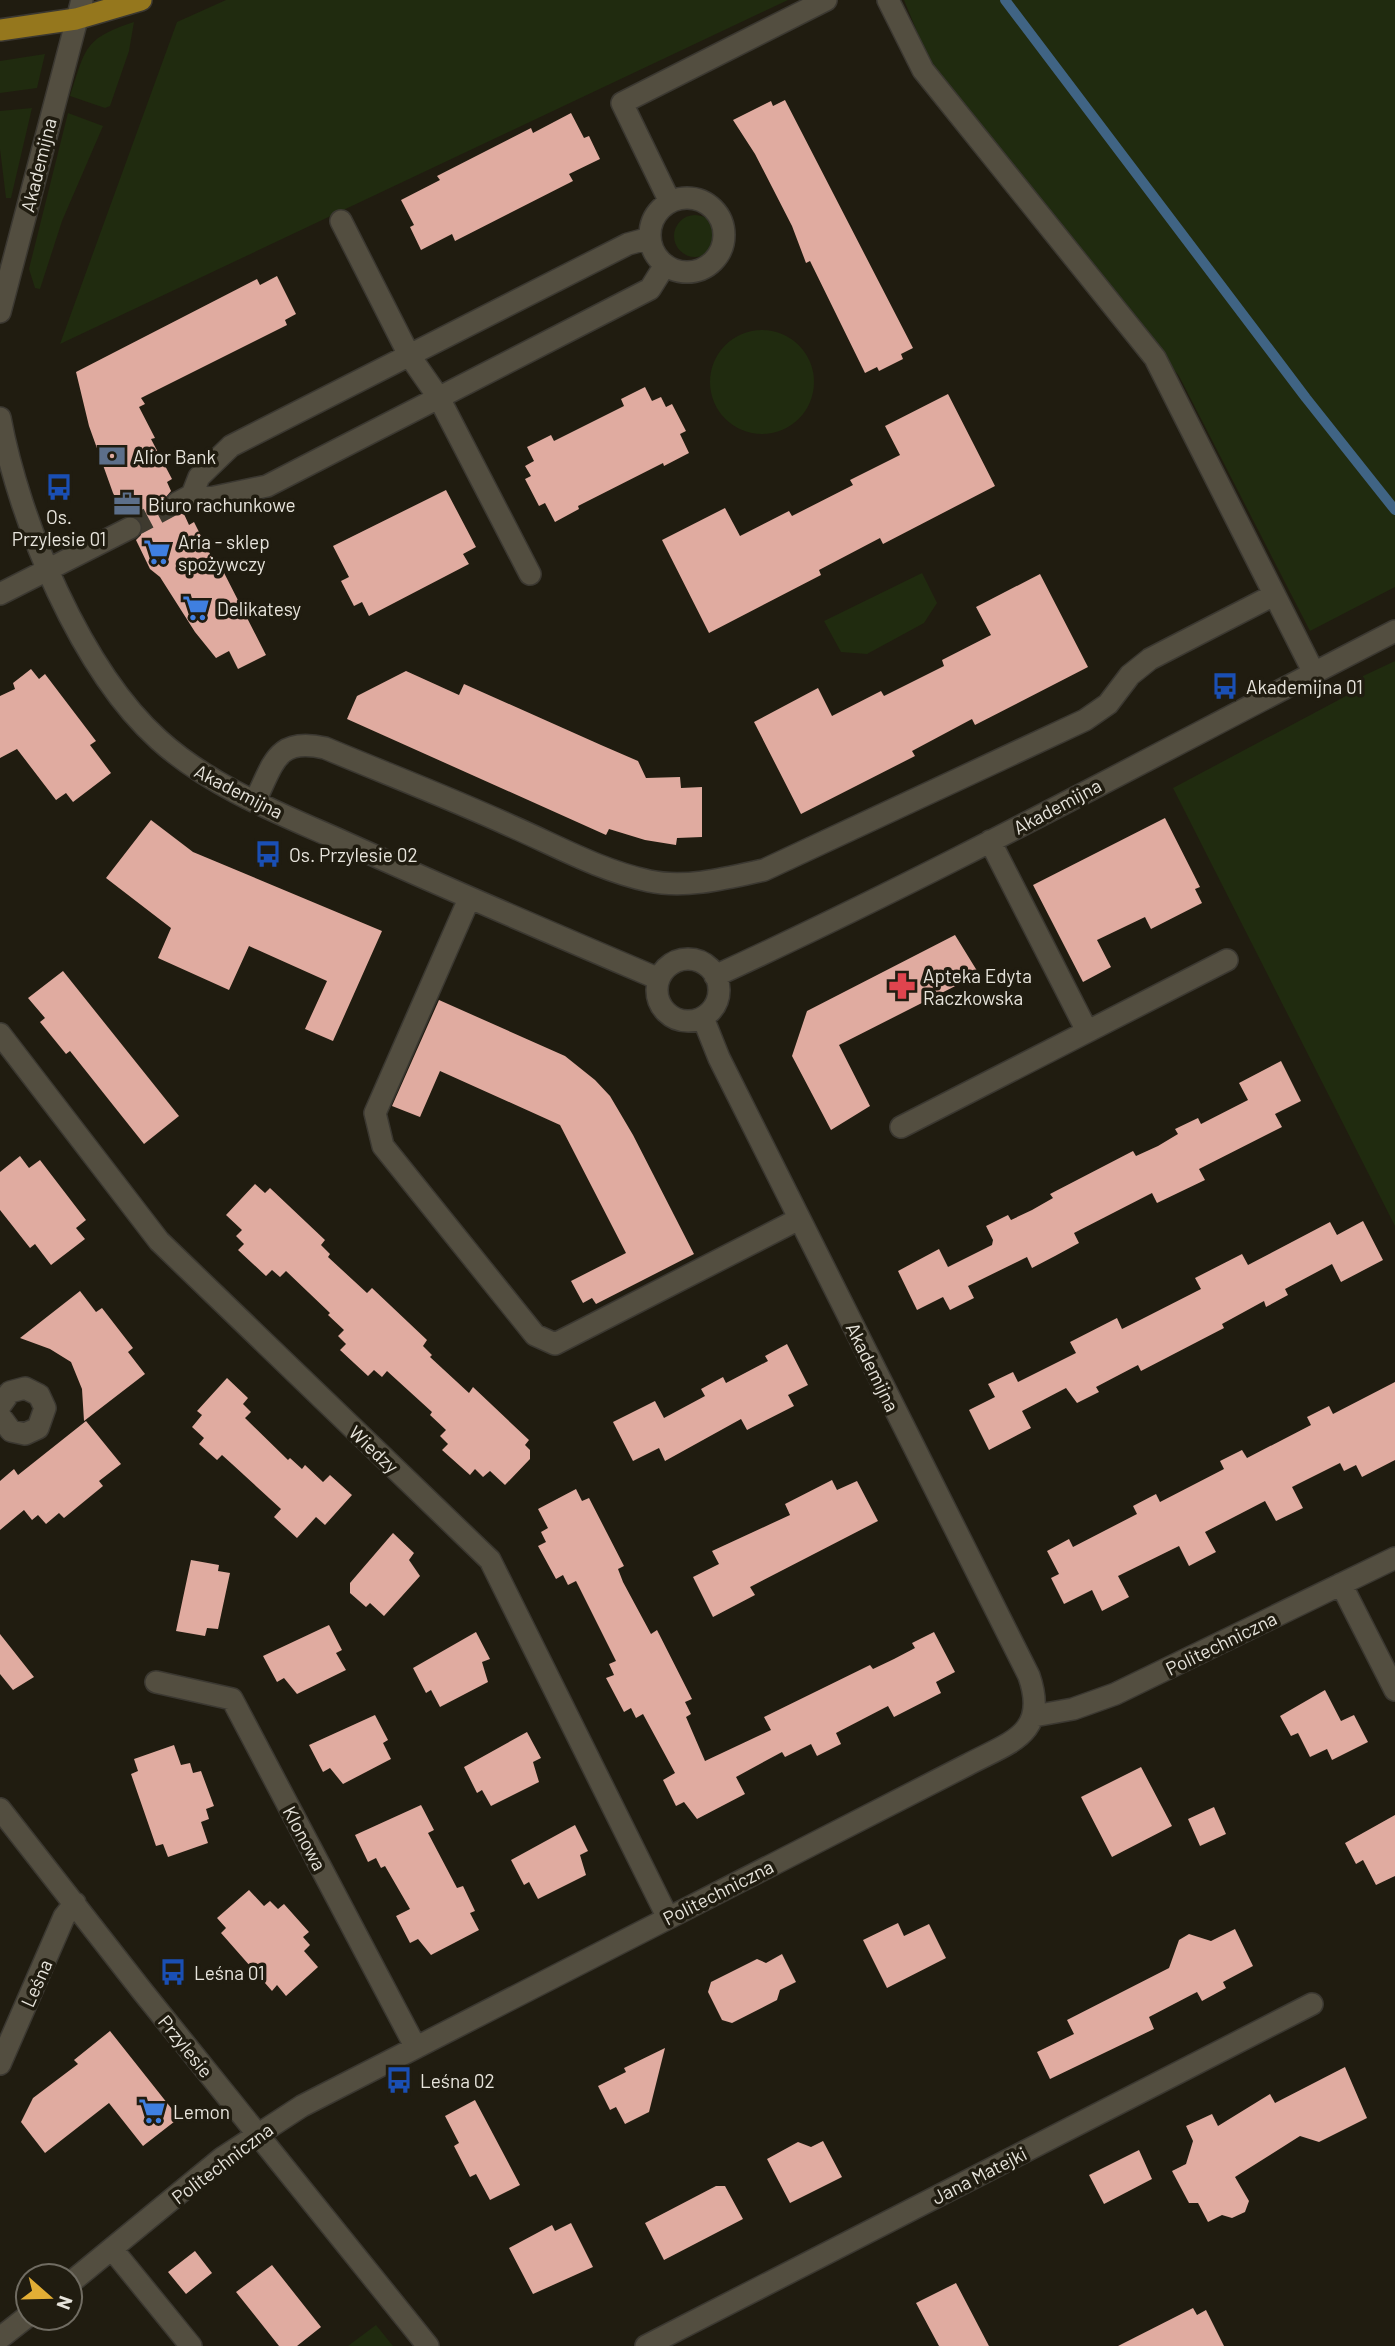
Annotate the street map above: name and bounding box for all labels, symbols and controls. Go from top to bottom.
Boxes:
street label: Akademijna [15,116,61,214]
bank icon: Alior Bank [97,441,127,471]
place label: Alior Bank [133,445,216,468]
bus stop icon: Os. Przylesie 01 [44,472,74,502]
office icon: Biuro rachunkowe [112,489,142,519]
place label: Biuro rachunkowe [148,493,296,516]
place label: Os. Przylesie 01 [12,505,106,550]
place label: Aria - sklep spożywczy [178,530,270,575]
supermarket icon: Aria - sklep spożywczy [142,537,172,567]
supermarket icon: Delikatesy [181,593,211,623]
place label: Delikatesy [217,597,301,620]
bus stop icon: Akademijna 01 [1210,671,1240,701]
place label: Akademijna 01 [1246,675,1363,698]
street label: Akademijna [191,759,287,823]
street label: Akademijna [1009,773,1105,839]
bus stop icon: Os. Przylesie 02 [253,839,283,869]
place label: Os. Przylesie 02 [289,843,418,866]
place label: Apteka Edyta Raczkowska [923,964,1032,1009]
pharmacy icon: Apteka Edyta Raczkowska [887,971,917,1001]
street label: Akademijna [842,1319,904,1415]
street label: Wiedzy [344,1420,404,1478]
street label: Politechniczna [1162,1606,1280,1680]
street label: Klonowa [279,1802,331,1874]
street label: Politechniczna [659,1854,777,1930]
street label: Leśna [15,1956,57,2010]
bus stop icon: Leśna 01 [158,1957,188,1987]
place label: Leśna 01 [194,1961,265,1984]
street label: Przylesie [154,2010,218,2082]
bus stop icon: Leśna 02 [384,2065,414,2095]
place label: Leśna 02 [420,2069,495,2092]
supermarket icon: Lemon [137,2096,167,2126]
place label: Lemon [173,2100,230,2123]
street label: Politechniczna [167,2117,277,2209]
street label: Jana Matejki [928,2141,1030,2209]
north arrow [14,2262,84,2332]
text: N [52,2293,78,2313]

